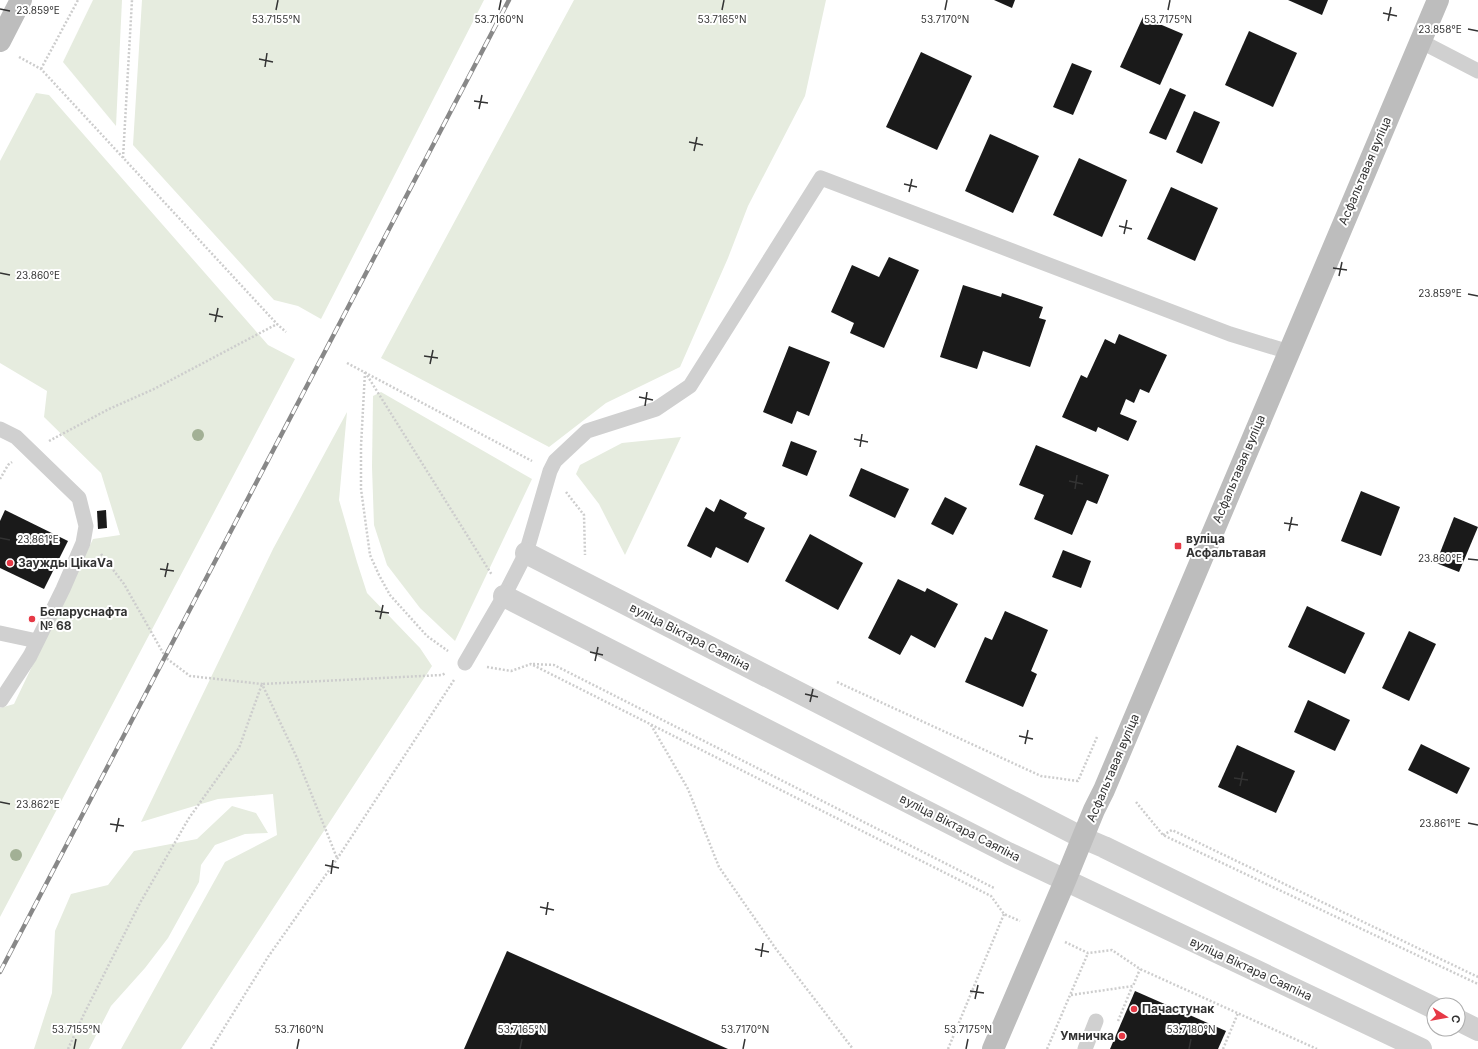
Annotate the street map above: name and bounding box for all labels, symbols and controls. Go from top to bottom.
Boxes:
text: 23.859°E [16,4,60,16]
text: 53.7155°N [252,13,300,25]
text: 53.7160°N [474,13,524,25]
text: 53.7165°N [698,13,746,25]
text: 53.7170°N [921,13,969,25]
text: 53.7175°N [1144,13,1192,25]
text: 23.858°E [1418,23,1462,35]
street label: Асфальтавая вуліца [1335,114,1394,227]
text: 23.860°E [16,269,60,281]
text: 23.859°E [1418,287,1462,299]
street label: Асфальтавая вуліца [1209,412,1268,525]
place label: вуліца Асфальтавая [1186,531,1266,560]
text: 23.861°E [17,533,59,545]
marker: вуліца Асфальтавая [1173,541,1183,551]
text: 23.860°E [1418,552,1462,564]
place label: Заужды ЦікаVа [18,555,113,570]
marker: Заужды ЦікаVа [5,558,15,568]
street label: вуліца Віктара Саяпіна [627,600,753,673]
place label: Беларуснафта № 68 [40,604,127,633]
marker: Беларуснафта № 68 [27,614,37,624]
street label: Асфальтавая вуліца [1083,711,1142,824]
street label: вуліца Віктара Саяпіна [897,791,1023,864]
text: 23.862°E [16,798,60,810]
text: 23.861°E [1419,817,1461,829]
street label: вуліца Віктара Саяпіна [1188,934,1315,1003]
north arrow [1426,997,1466,1037]
place label: Пачастунак [1142,1001,1214,1016]
marker: Пачастунак [1129,1004,1139,1014]
text: С [1448,1014,1463,1024]
text: 53.7155°N [52,1023,100,1035]
text: 53.7160°N [274,1023,324,1035]
text: 53.7165°N [498,1023,546,1035]
text: 53.7170°N [721,1023,769,1035]
text: 53.7175°N [944,1023,992,1035]
text: 53.7180°N [1166,1023,1216,1035]
place label: Умничка [1060,1028,1114,1043]
marker: Умничка [1117,1031,1127,1041]

